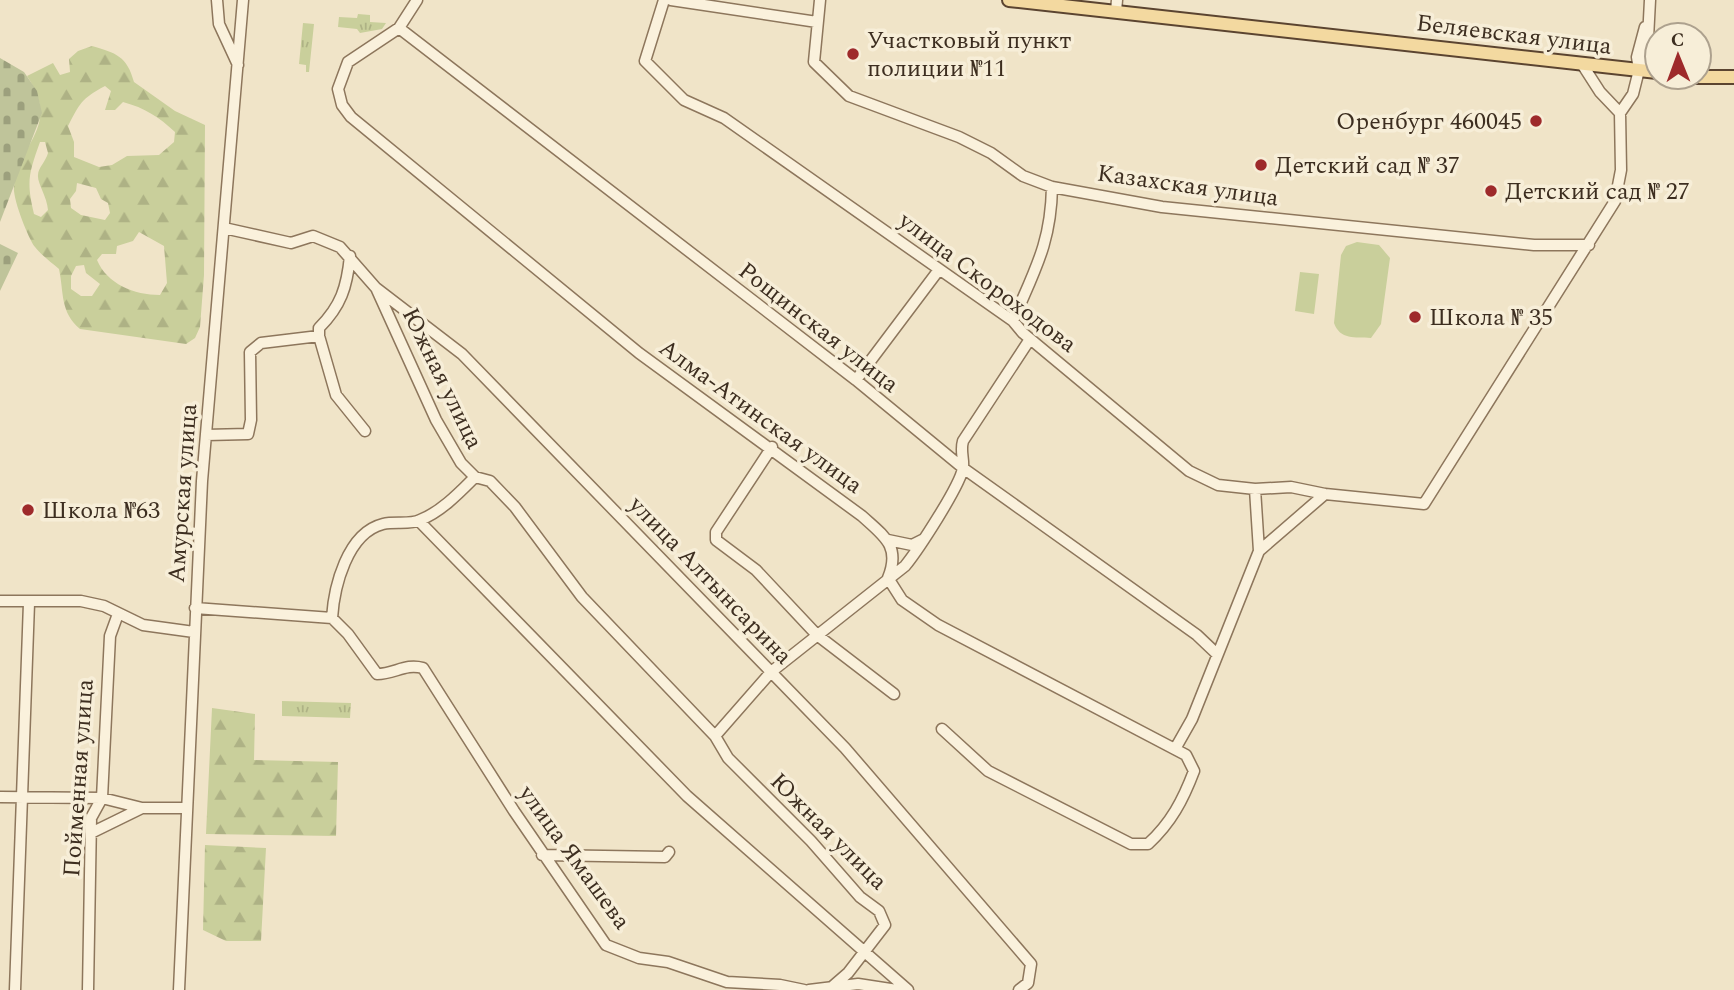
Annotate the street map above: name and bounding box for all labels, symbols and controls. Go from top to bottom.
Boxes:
street label: Беляевская улица [1414,5,1614,65]
north arrow [1643,21,1713,91]
place label: Участковый пункт полиции №11 [867,23,1072,87]
text: С [1671,26,1685,55]
marker: Участковый пункт полиции №11 [845,46,861,62]
place label: Оренбург 460045 [1336,104,1522,140]
marker: Оренбург 460045 [1528,113,1544,129]
place label: Детский сад № 37 [1275,148,1460,184]
street label: Казахская улица [1095,155,1281,217]
marker: Детский сад № 37 [1253,157,1269,173]
place label: Детский сад № 27 [1505,174,1690,210]
marker: Детский сад № 27 [1483,183,1499,199]
street label: улица Скороходова [890,203,1084,362]
street label: Рощинская улица [730,253,907,402]
place label: Школа № 35 [1429,300,1553,336]
street label: Южная улица [392,301,492,456]
marker: Школа № 35 [1407,309,1423,325]
street label: Алма-Атинская улица [651,330,870,503]
street label: Амурская улица [159,402,207,584]
street label: улица Алтынсарина [619,488,801,673]
place label: Школа №63 [42,493,160,529]
marker: Школа №63 [20,502,36,518]
street label: Пойменная улица [54,678,104,878]
street label: Южная улица [761,765,896,899]
street label: улица Ямашева [509,777,639,938]

